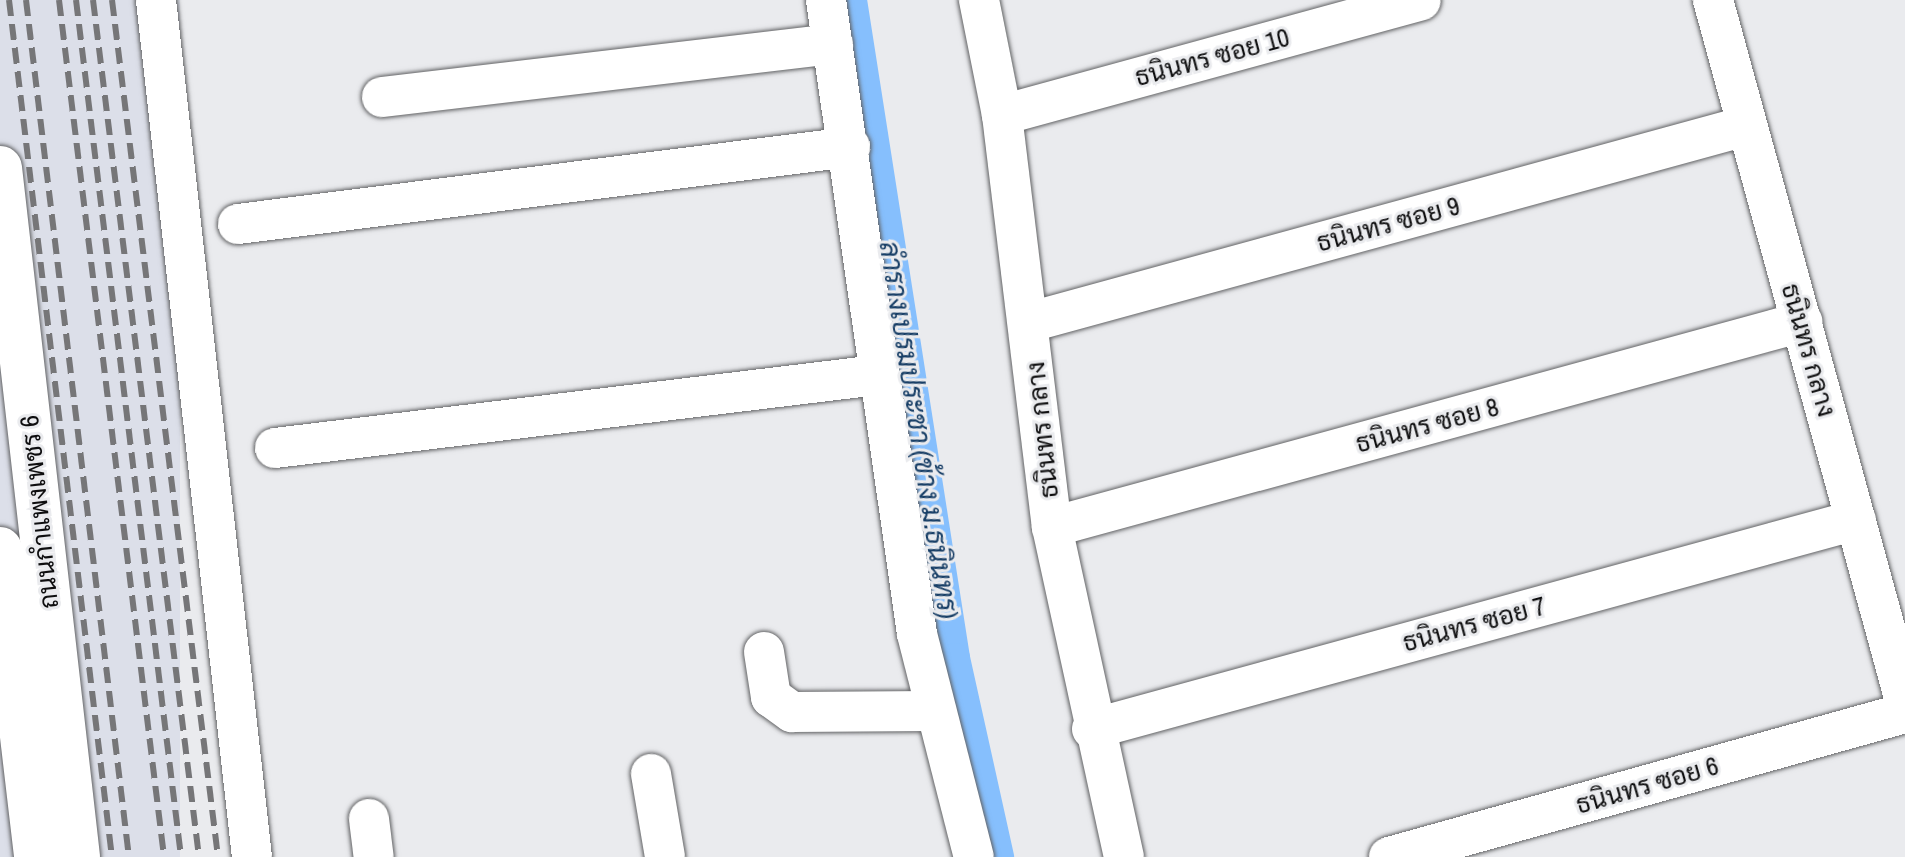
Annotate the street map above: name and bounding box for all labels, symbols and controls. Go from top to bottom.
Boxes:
street label: ธนินทร ซอย 10 [1131,21,1293,93]
street label: ธนินทร ซอย 9 [1313,190,1463,258]
water label: ลำรางเปรมประชา (ข้าง ม.ธนินทร) [873,239,965,621]
street label: ธนินทร กลาง [1775,280,1843,420]
street label: ธนินทร กลาง [1019,360,1065,500]
street label: ธนินทร ซอย 8 [1352,391,1502,459]
street label: ถนนกำแพงเพชร 6 [13,414,65,610]
street label: ธนินทร ซอย 7 [1399,590,1549,658]
street label: ธนินทร ซอย 6 [1572,750,1722,820]

